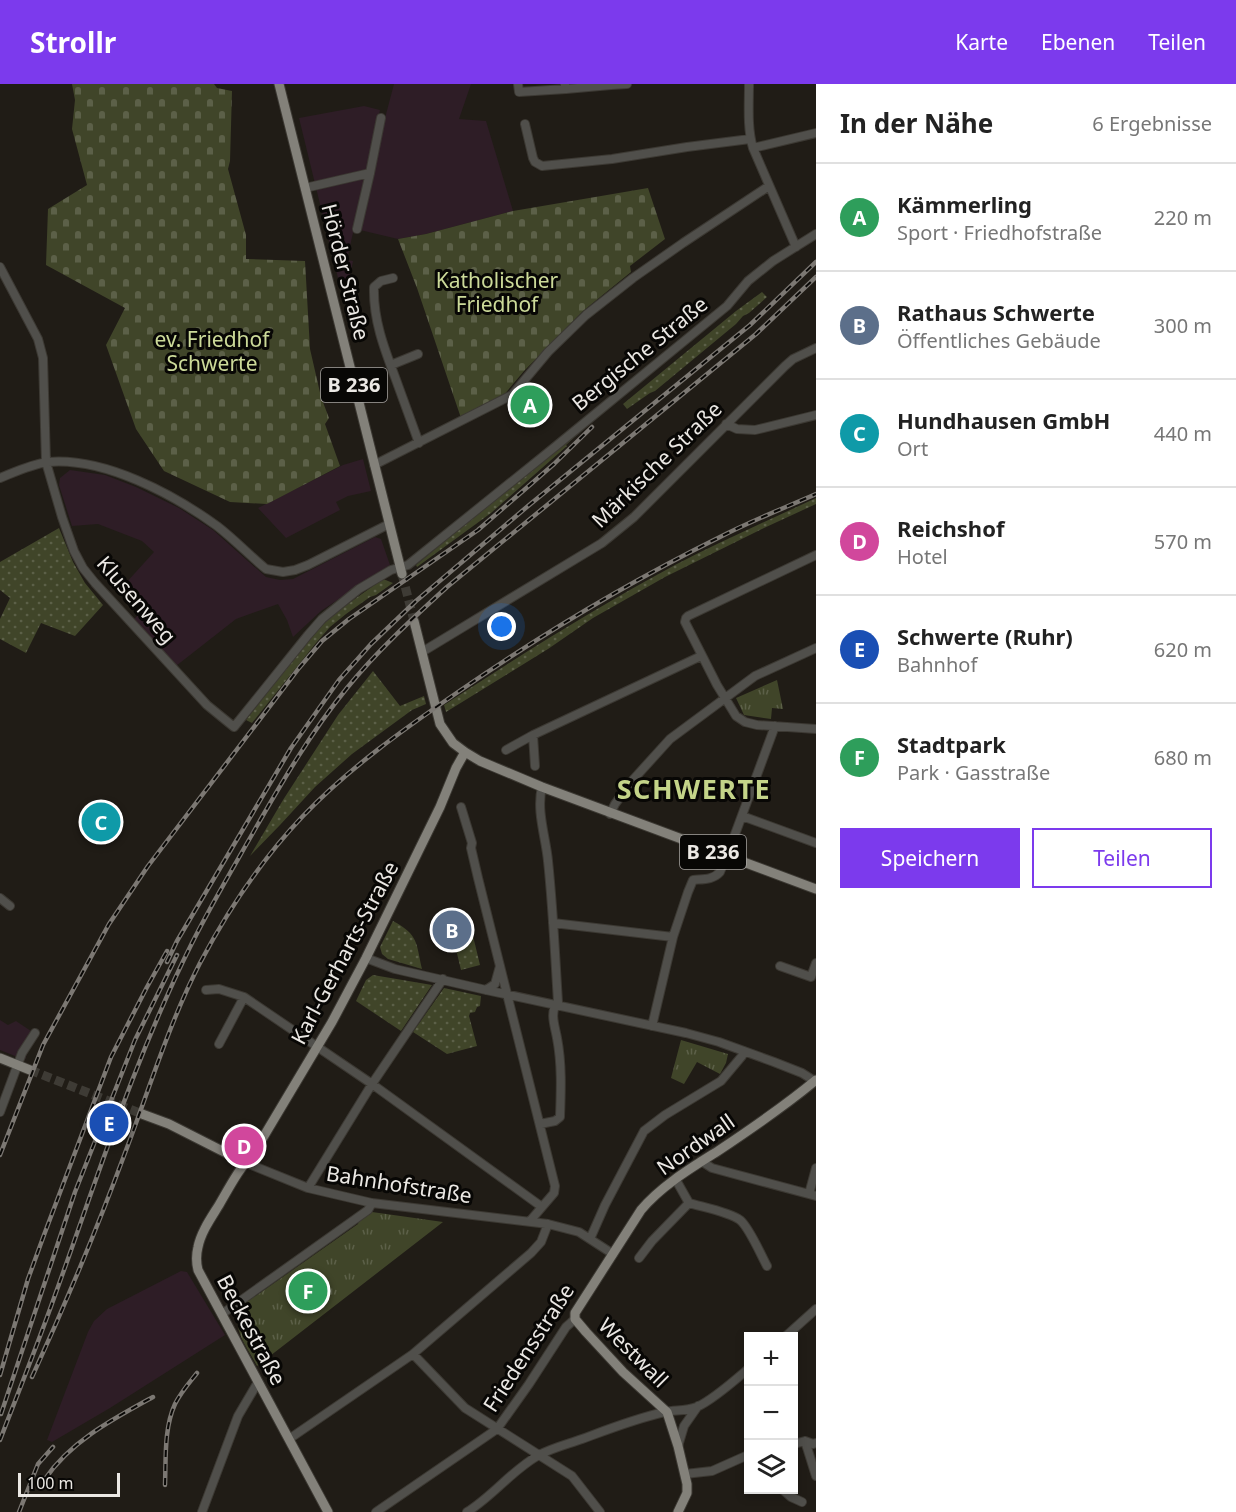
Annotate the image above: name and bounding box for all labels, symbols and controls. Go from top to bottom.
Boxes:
text: Strollr [30,23,116,61]
text: Karte [955,28,1008,56]
text: Ebenen [1041,28,1115,56]
text: Teilen [1148,28,1206,56]
text: In der Nähe [840,105,993,141]
text: 6 Ergebnisse [1092,110,1212,137]
text: Kämmerling [897,189,1032,219]
street label: Hörder Straße [315,201,376,343]
text: A [853,204,866,231]
text: 220 m [1154,204,1212,231]
text: Sport · Friedhofstraße [897,219,1102,246]
park label: Katholischer Friedhof [436,266,559,318]
street label: Bergische Straße [566,290,713,417]
text: Rathaus Schwerte [897,297,1095,327]
text: B [853,312,866,339]
text: 300 m [1154,312,1212,339]
park label: ev. Friedhof Schwerte [155,325,271,377]
text: Öffentliches Gebäude [897,327,1101,354]
road number: B 236 [321,368,387,402]
pin: A [510,382,550,428]
street label: Märkische Straße [585,395,727,534]
text: Hundhausen GmbH [897,405,1110,435]
text: C [853,420,866,447]
text: 440 m [1154,420,1212,447]
text: Ort [897,435,928,462]
text: Reichshof [897,513,1004,543]
text: D [852,528,867,555]
text: 570 m [1154,528,1212,555]
text: Hotel [897,543,948,570]
street label: Klusenweg [91,550,183,649]
your location [487,612,516,641]
text: Schwerte (Ruhr) [897,621,1073,651]
text: E [854,636,865,663]
text: 620 m [1154,636,1212,663]
text: Bahnhof [897,651,977,678]
text: Stadtpark [897,729,1006,759]
text: F [854,744,865,771]
text: 680 m [1154,744,1212,771]
text: Park · Gasstraße [897,759,1050,786]
district label: SCHWERTE [617,770,771,807]
pin: C [82,800,120,844]
button: Speichern [840,828,1020,888]
button: Teilen [1032,828,1212,888]
road number: B 236 [680,835,746,869]
street label: Karl-Gerharts-Straße [284,856,404,1049]
pin: B [432,908,472,952]
pin: E [90,1100,128,1146]
street label: Nordwall [651,1107,740,1181]
pin: D [224,1124,264,1168]
street label: Bahnhofstraße [324,1159,474,1209]
pin: F [288,1268,328,1314]
street label: Beckestraße [211,1269,293,1390]
street label: Friedensstraße [476,1278,580,1417]
street label: Westwall [593,1311,675,1393]
map controls [744,1332,798,1494]
button: + [744,1332,798,1386]
button: − [744,1386,798,1440]
button: layers [744,1440,798,1494]
scale bar [18,1470,120,1498]
text: 100 m [27,1472,74,1494]

